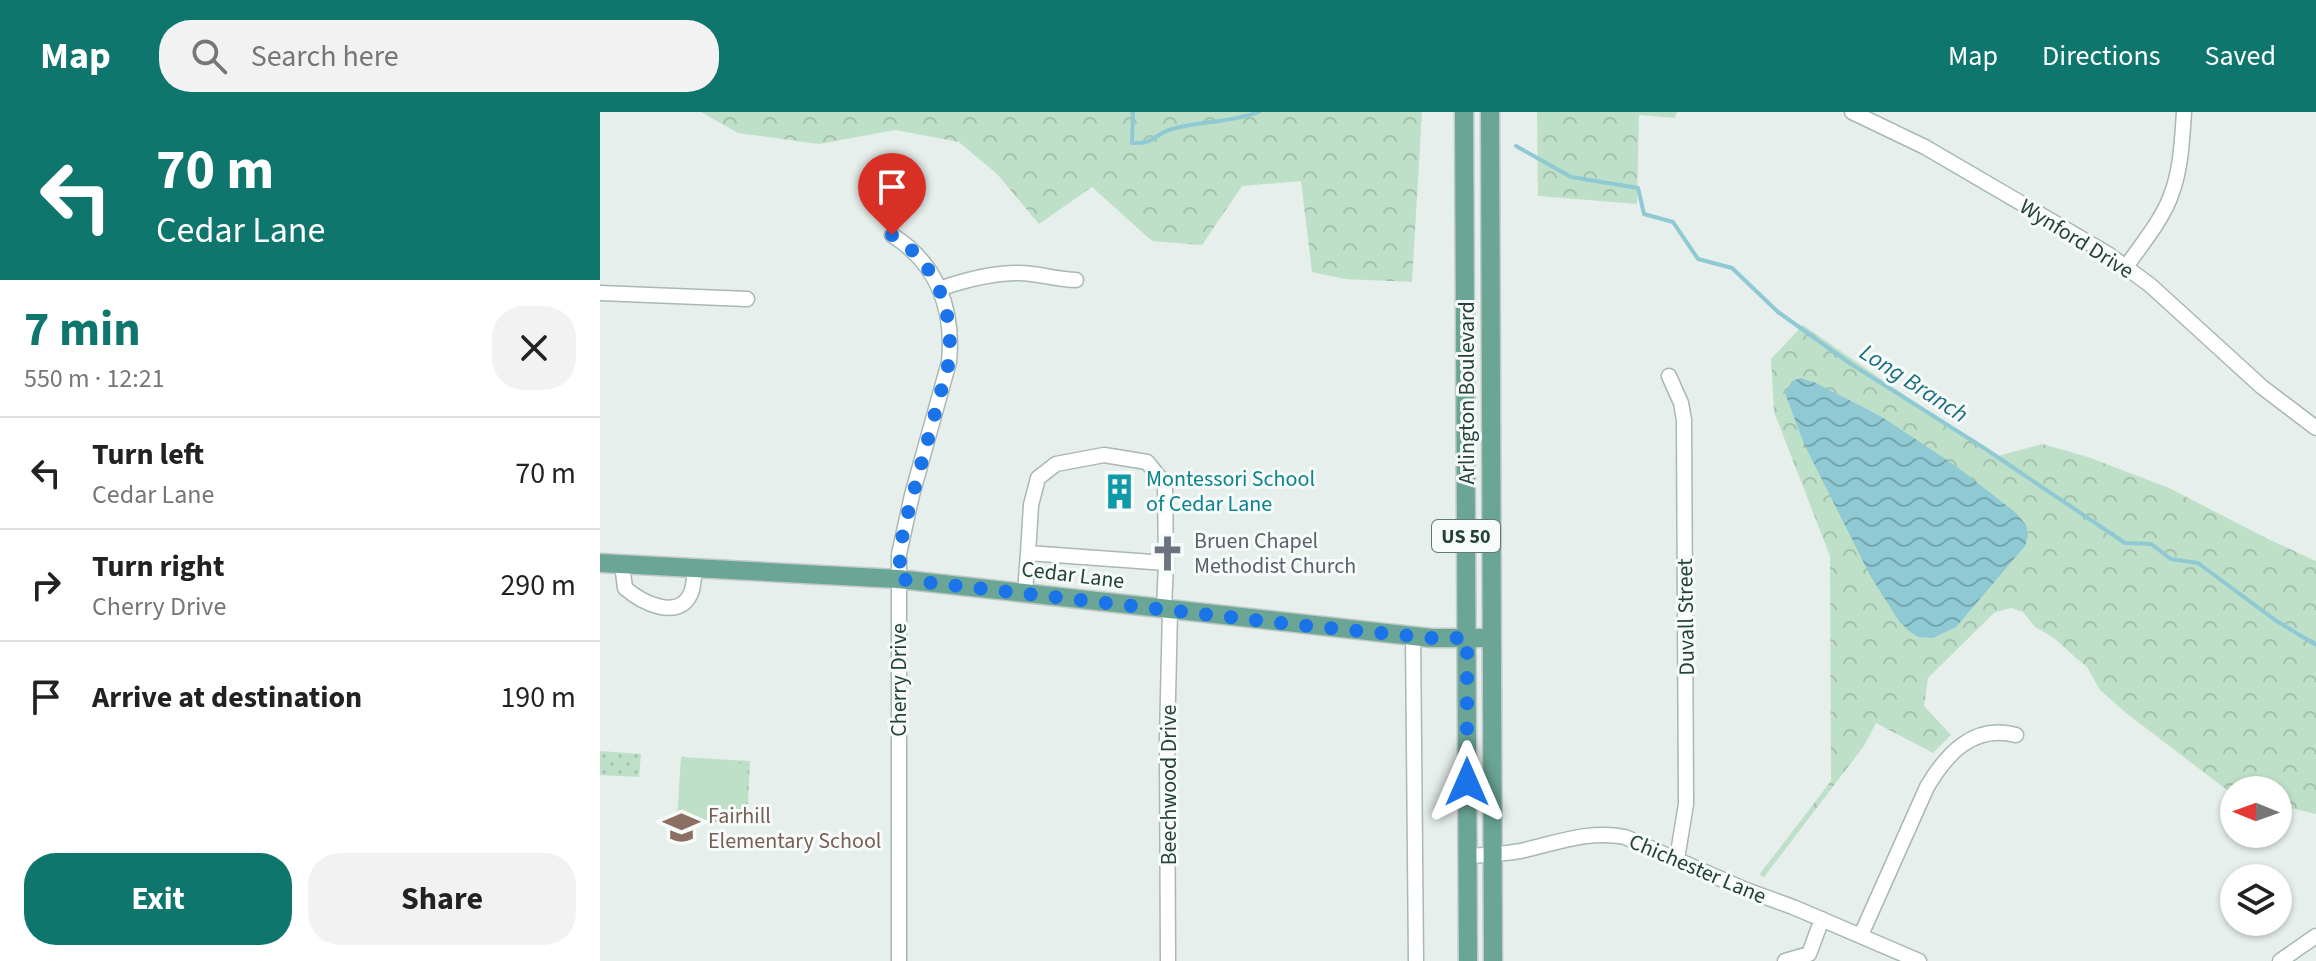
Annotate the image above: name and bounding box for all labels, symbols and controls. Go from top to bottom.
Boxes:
search box [159,20,719,92]
text: Map [40,29,111,83]
icon: search [187,34,231,78]
text: Search here [251,35,399,78]
text: Map [1948,36,1998,76]
text: Directions [2042,36,2161,76]
text: Saved [2205,36,2276,76]
text: 70 m [156,131,274,210]
icon: left [24,144,128,248]
pin [858,153,926,235]
icon: arrive [870,165,914,209]
street label: Wynford Drive [2013,191,2140,287]
text: Cedar Lane [156,205,325,256]
text: 7 min [24,296,141,364]
street label: Arlington Boulevard [1451,301,1483,485]
button: close [492,306,576,390]
water label: Long Branch [1852,335,1975,432]
text: 550 m · 12:21 [24,360,165,397]
text: Turn left [92,433,204,476]
icon: left [24,451,68,495]
text: 70 m [515,452,576,495]
place label: Montessori School of Cedar Lane [1146,463,1315,520]
building icon: Montessori School of Cedar Lane [1101,472,1139,510]
text: Cedar Lane [92,476,214,513]
road number: US 50 [1432,520,1500,552]
place label: Bruen Chapel Methodist Church [1194,525,1356,582]
church icon: Bruen Chapel Methodist Church [1149,534,1187,572]
text: Turn right [92,545,224,588]
street label: Cedar Lane [1020,553,1126,597]
street label: Duvall Street [1669,558,1703,676]
icon: right [24,563,68,607]
text: 290 m [500,564,576,607]
text: Cherry Drive [92,588,226,625]
street label: Cherry Drive [883,623,915,737]
icon: arrive [24,675,68,719]
text: Arrive at destination [92,676,362,719]
text: 190 m [500,676,576,719]
street label: Beechwood Drive [1153,705,1185,865]
position arrow [1425,740,1509,824]
north arrow [2220,776,2292,848]
map controls [2220,776,2292,936]
place label: Fairhill Elementary School [708,800,881,857]
school or university icon: Fairhill Elementary School [663,809,701,847]
street label: Chichester Lane [1624,826,1771,912]
button: Exit [24,853,292,945]
button: Share [308,853,576,945]
button: layers [2220,864,2292,936]

